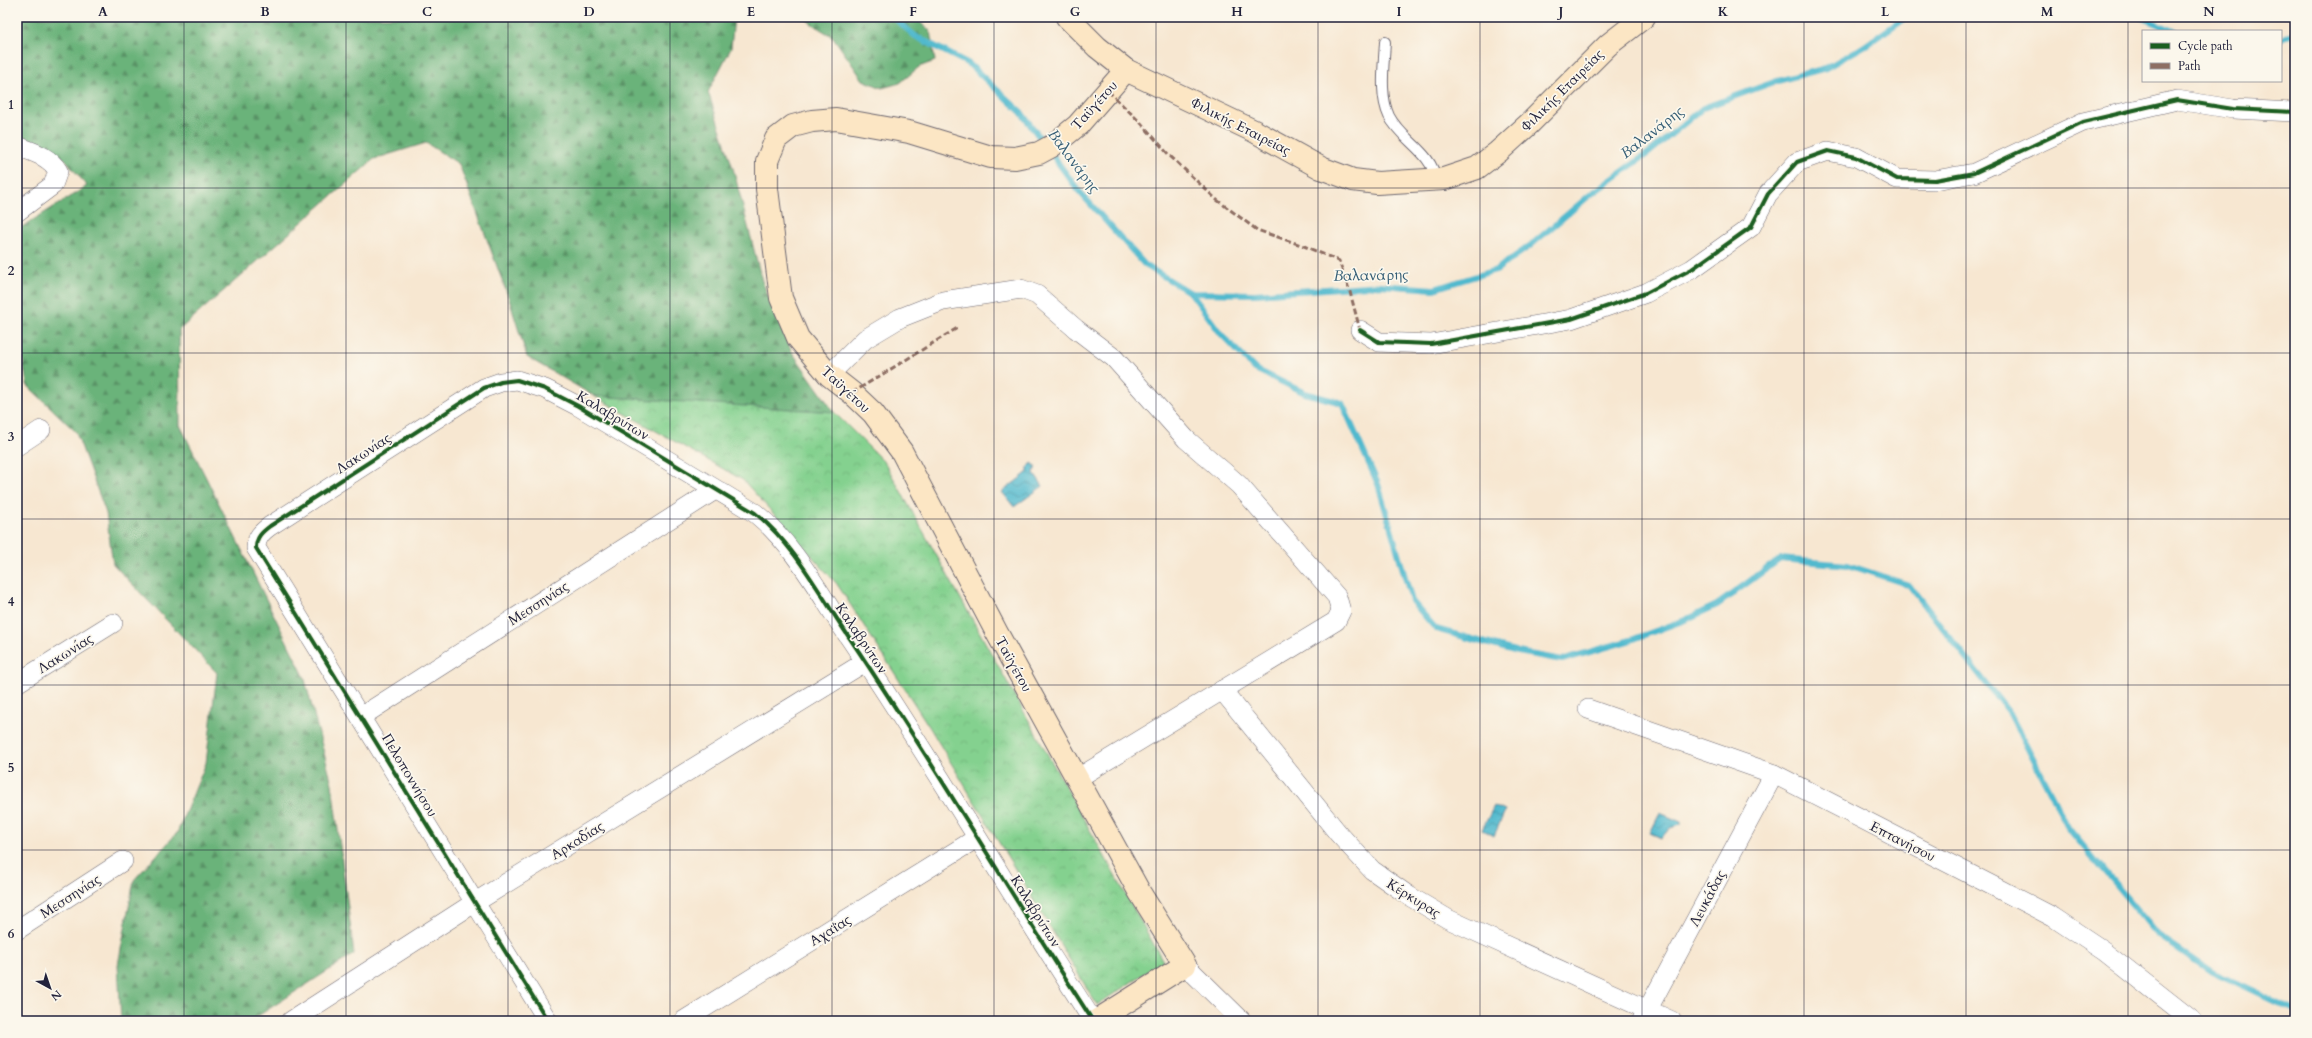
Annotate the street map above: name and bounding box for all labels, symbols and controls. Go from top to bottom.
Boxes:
text: A [98,3,108,21]
text: B [260,3,270,21]
text: C [422,3,432,21]
text: D [583,3,595,21]
text: E [747,3,755,21]
text: F [909,3,917,21]
text: G [1070,3,1081,21]
text: H [1231,3,1243,21]
text: I [1396,3,1402,21]
text: J [1557,3,1564,21]
text: K [1718,3,1729,21]
text: L [1881,3,1890,21]
text: M [2041,3,2054,21]
text: N [2203,3,2215,21]
legend [2142,30,2282,82]
text: Cycle path [2178,38,2233,54]
street label: Φιλικής Εταιρείας [1517,45,1608,136]
text: Path [2178,58,2201,74]
street label: Ταϋγέτου [1067,76,1122,134]
street label: Φιλικής Εταιρείας [1188,93,1294,160]
text: 1 [8,96,14,114]
water label: Βαλανάρης [1616,101,1688,163]
water label: Βαλανάρης [1043,125,1105,197]
text: 2 [8,262,15,280]
water label: Βαλανάρης [1333,264,1409,286]
street label: Ταϋγέτου [817,362,874,417]
street label: Καλαβρύτων [573,386,653,445]
text: 3 [8,428,15,446]
street label: Λακωνίας [332,429,394,478]
street label: Μεσσηνίας [504,577,572,630]
text: 4 [8,593,15,611]
street label: Καλαβρύτων [831,599,892,677]
street label: Λακωνίας [34,629,97,678]
street label: Ταϋγέτου [991,633,1037,695]
street label: Πελοποννήσου [377,730,442,820]
text: 5 [8,759,14,777]
street label: Αρκαδίας [547,817,607,864]
street label: Επτανήσου [1867,817,1939,866]
street label: Λευκάδας [1685,867,1730,930]
street label: Μεσσηνίας [36,870,104,923]
street label: Καλαβρύτων [1006,872,1065,951]
street label: Κέρκυρας [1383,874,1444,922]
street label: Αχαΐας [806,910,855,951]
text: 6 [8,925,15,943]
north arrow [30,968,70,1008]
text: N [47,986,65,1004]

